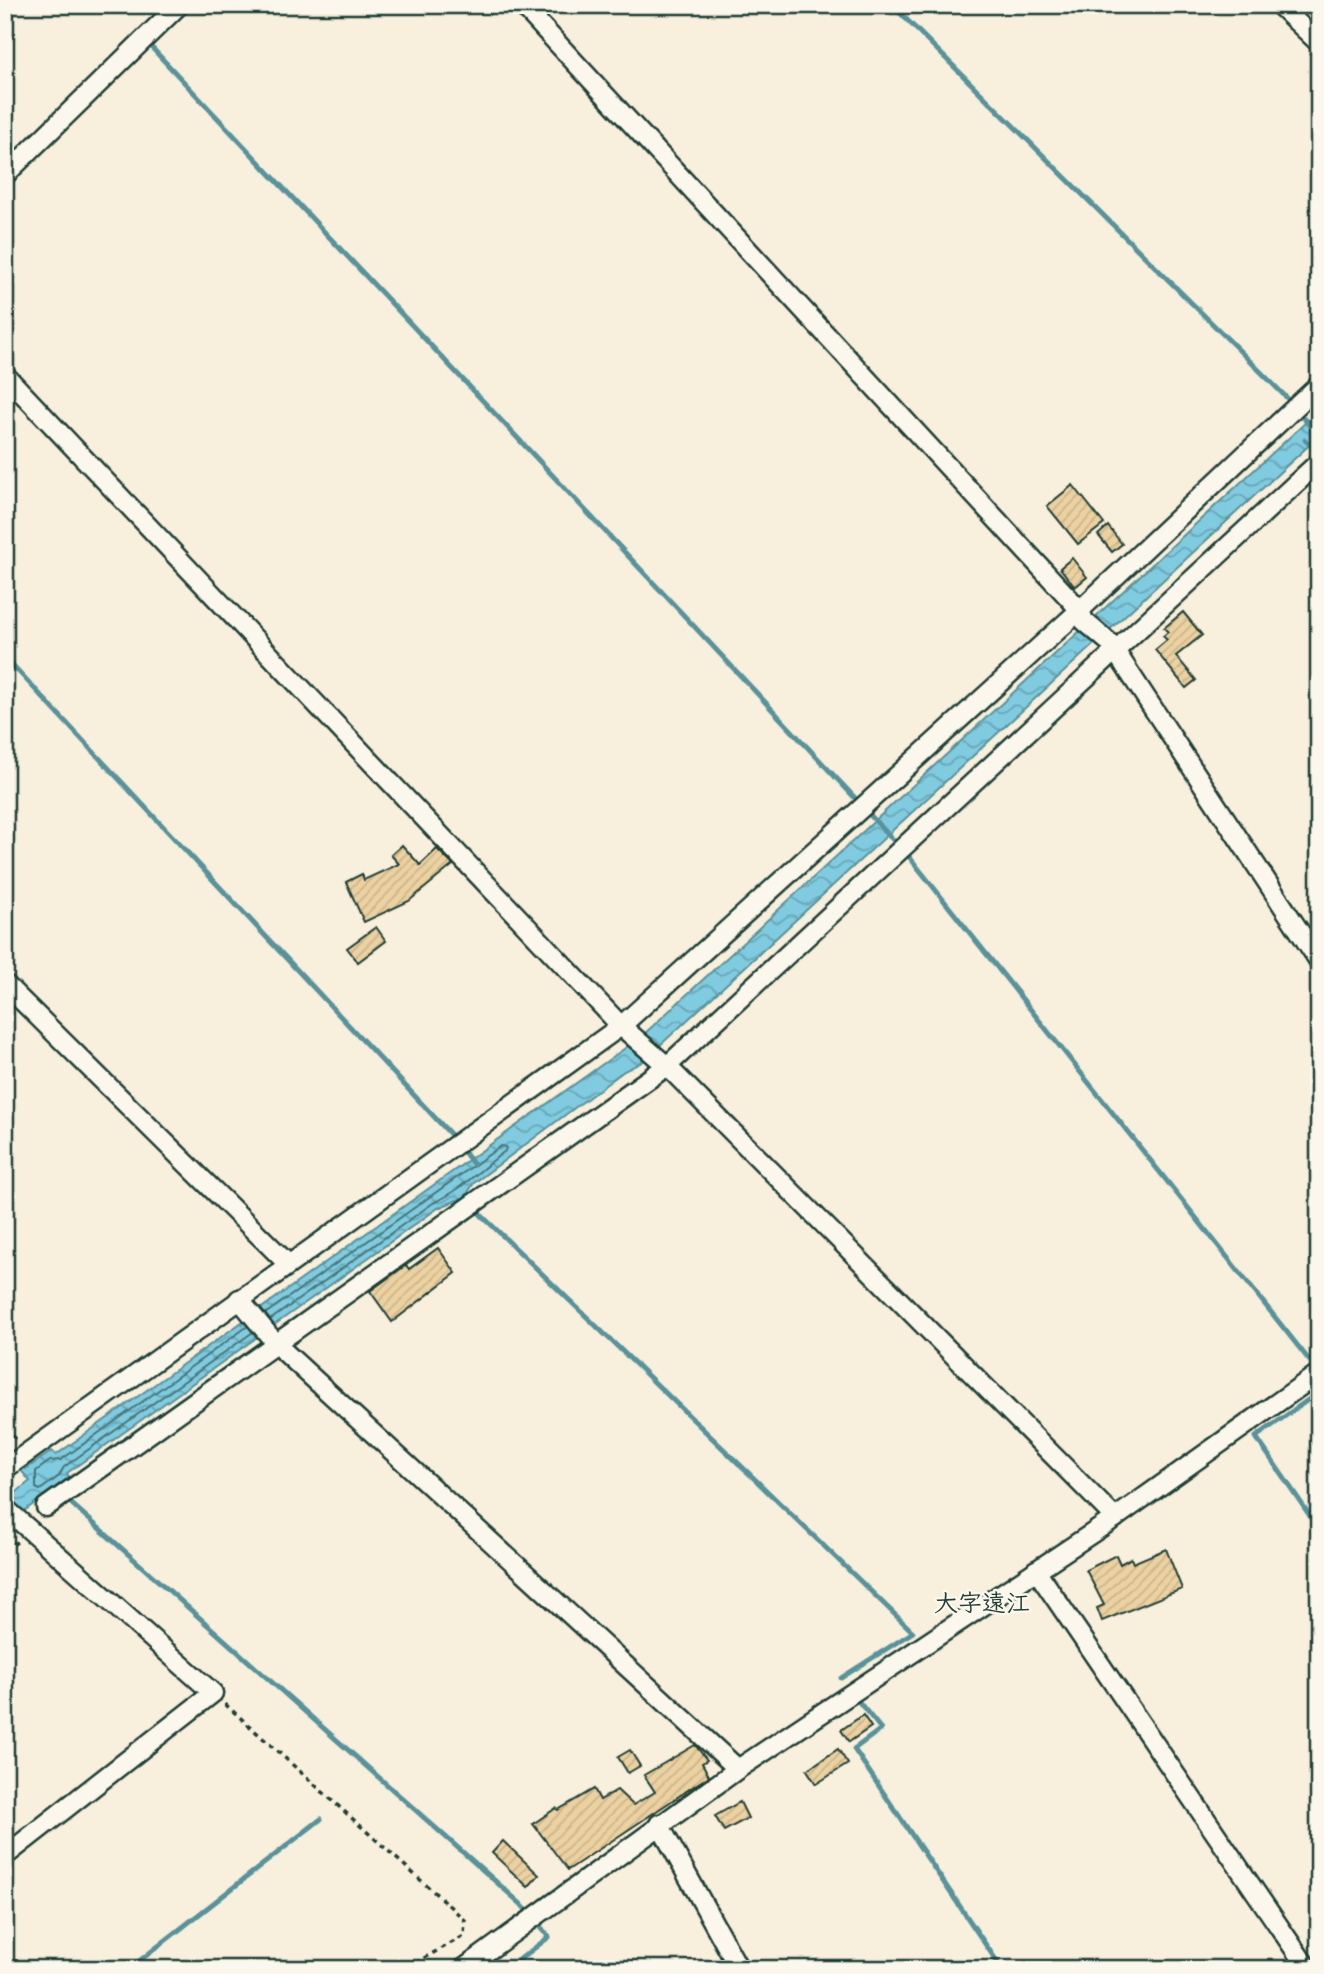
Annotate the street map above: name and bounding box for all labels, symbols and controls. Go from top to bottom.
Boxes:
district label: 大字遠江 [934,1583,1030,1619]

